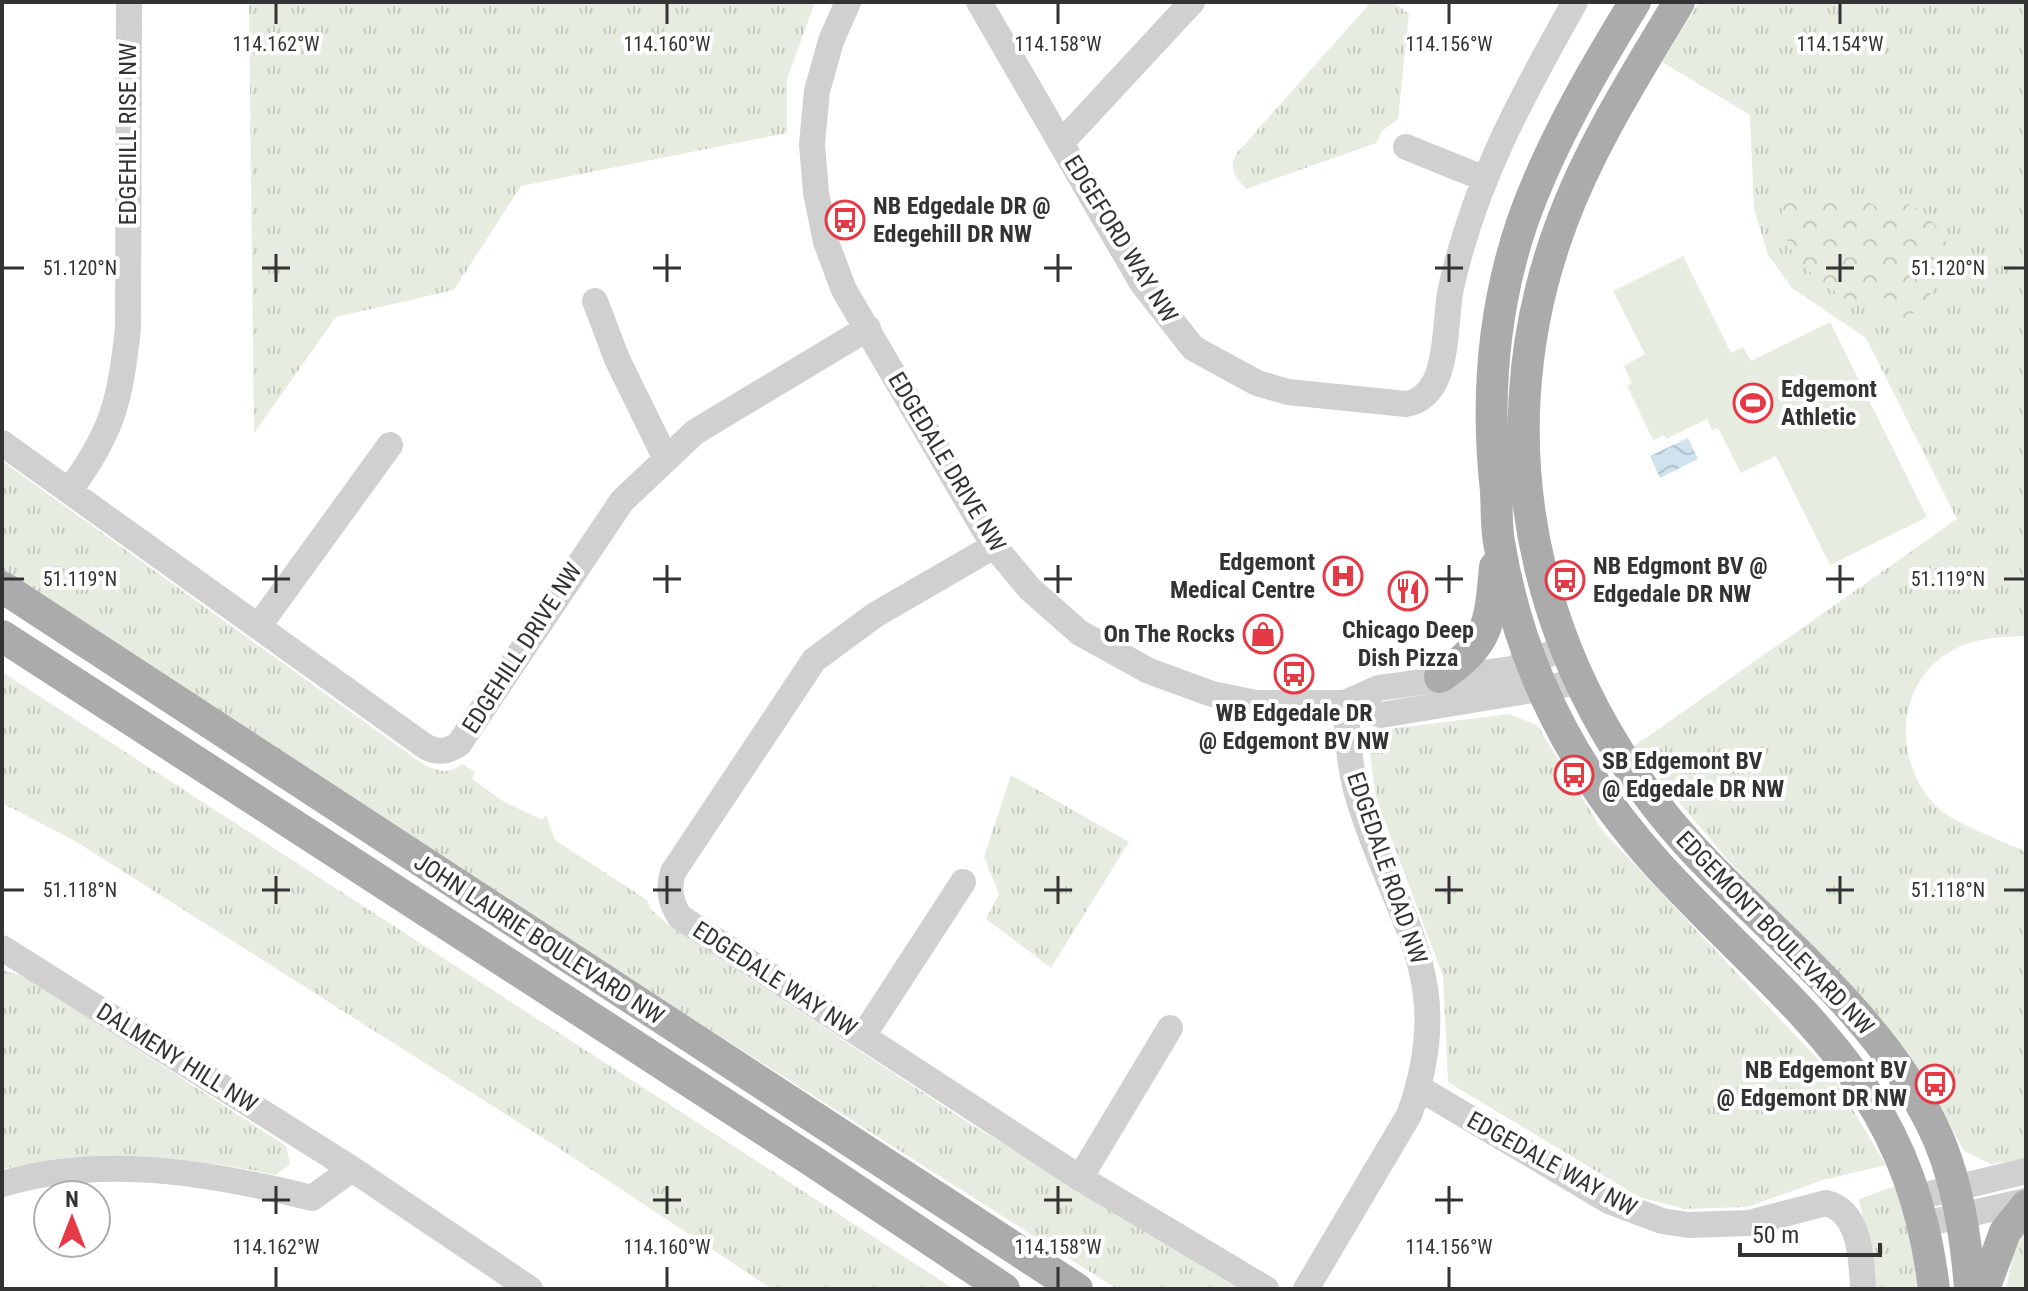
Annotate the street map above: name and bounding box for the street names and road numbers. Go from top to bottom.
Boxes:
street label: EDGEHILL RISE NW [114,43,142,225]
street label: EDGEFORD WAY NW [1058,150,1184,328]
street label: EDGEDALE DRIVE NW [882,367,1012,557]
street label: EDGEHILL DRIVE NW [456,558,588,738]
street label: EDGEDALE ROAD NW [1341,768,1433,968]
street label: EDGEMONT BOULEVARD NW [1670,825,1880,1041]
street label: JOHN LAURIE BOULEVARD NW [409,848,669,1030]
street label: EDGEDALE WAY NW [688,916,862,1042]
street label: DALMENY HILL NW [92,997,262,1119]
street label: EDGEDALE WAY NW [1462,1106,1642,1222]

